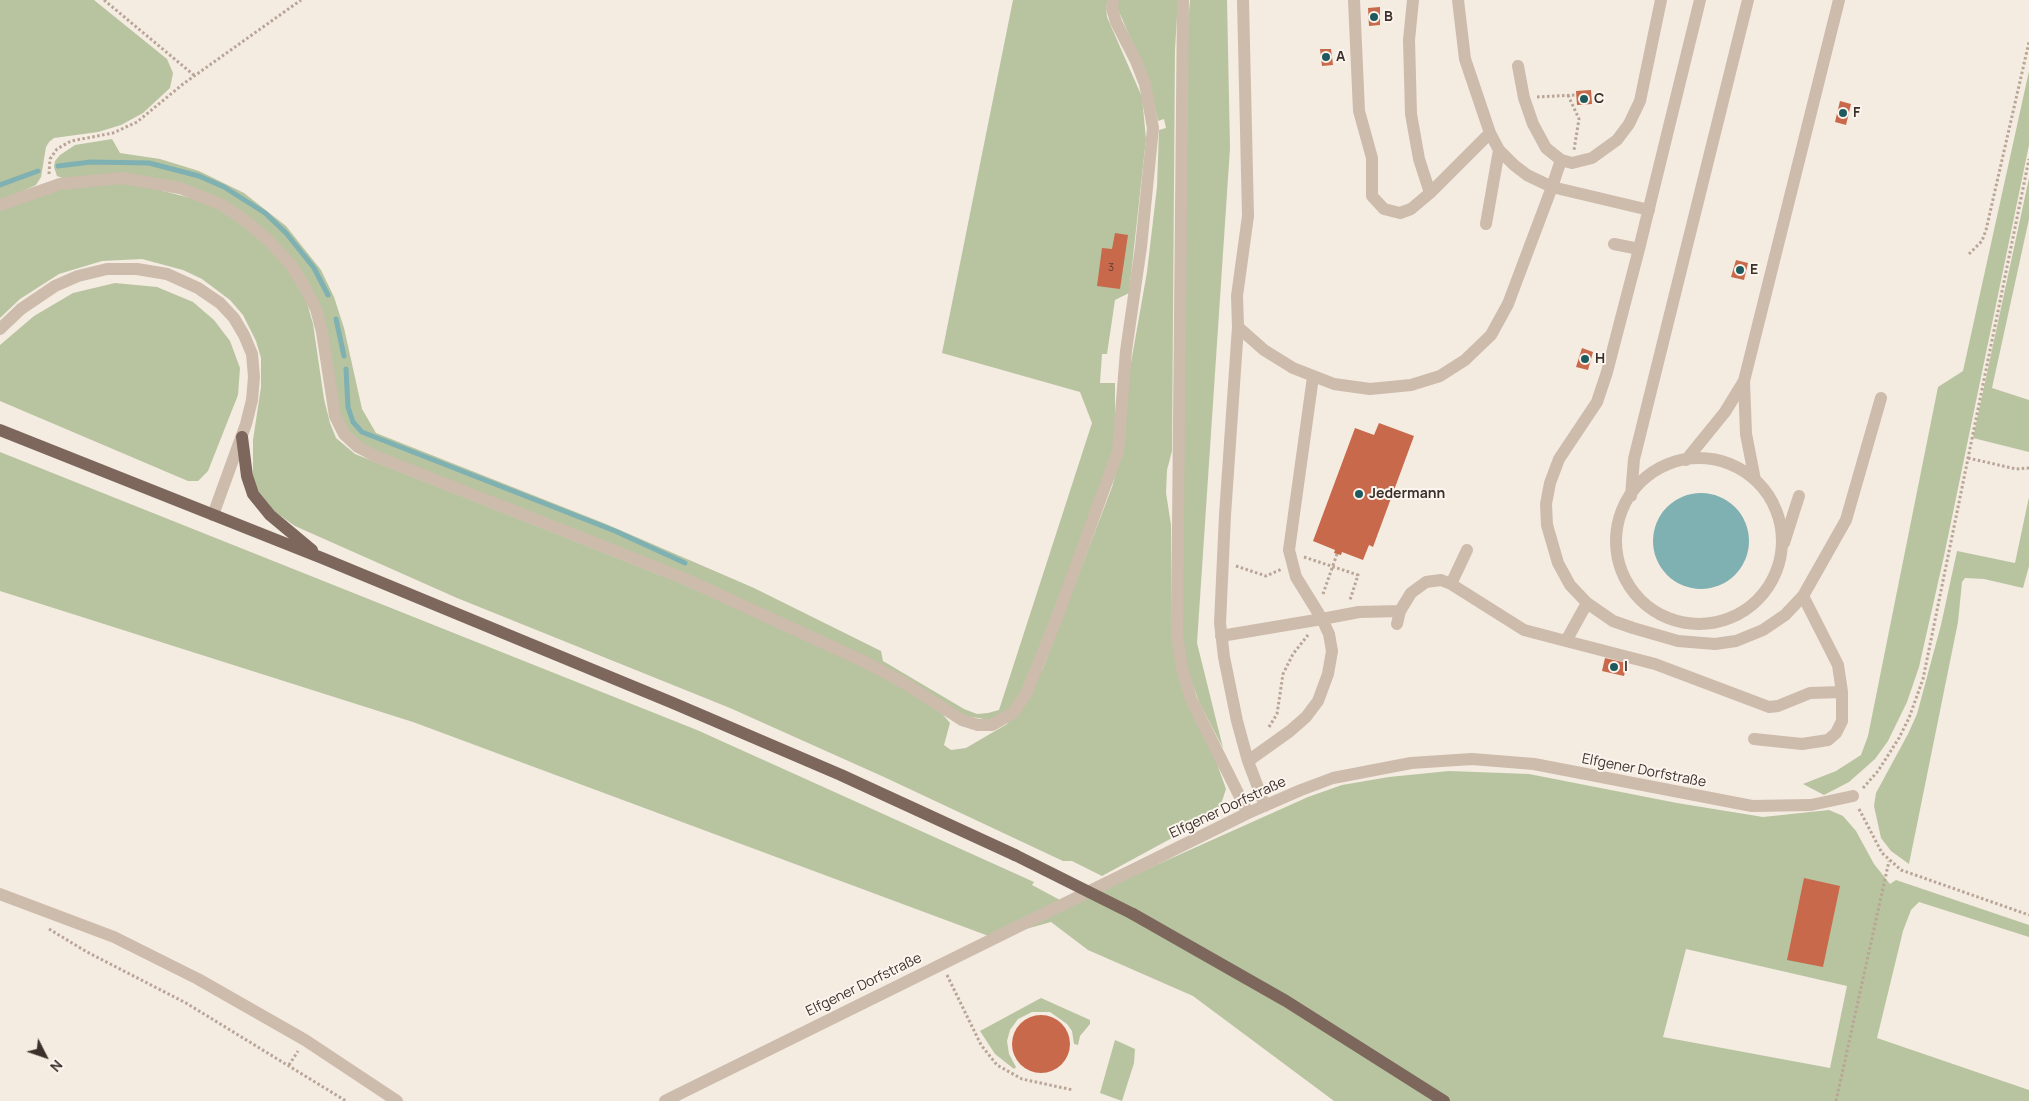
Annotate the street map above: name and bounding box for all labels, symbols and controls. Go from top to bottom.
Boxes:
place label: B [1384,9,1393,25]
marker: B [1368,11,1380,23]
place label: A [1336,49,1345,65]
marker: A [1320,51,1332,63]
place label: C [1594,91,1604,107]
marker: C [1578,93,1590,105]
place label: F [1853,105,1860,121]
marker: F [1837,107,1849,119]
house number: 3 [1108,261,1114,275]
place label: E [1750,262,1758,278]
marker: E [1734,264,1746,276]
place label: H [1595,351,1605,367]
marker: H [1579,353,1591,365]
place label: Jedermann [1369,486,1445,502]
marker: Jedermann [1353,488,1365,500]
place label: I [1624,659,1628,675]
marker: I [1608,661,1620,673]
street label: Elfgener Dorfstraße [1580,751,1708,791]
street label: Elfgener Dorfstraße [1167,774,1289,842]
street label: Elfgener Dorfstraße [803,950,925,1020]
north arrow [20,1031,70,1081]
text: N [46,1056,67,1076]

